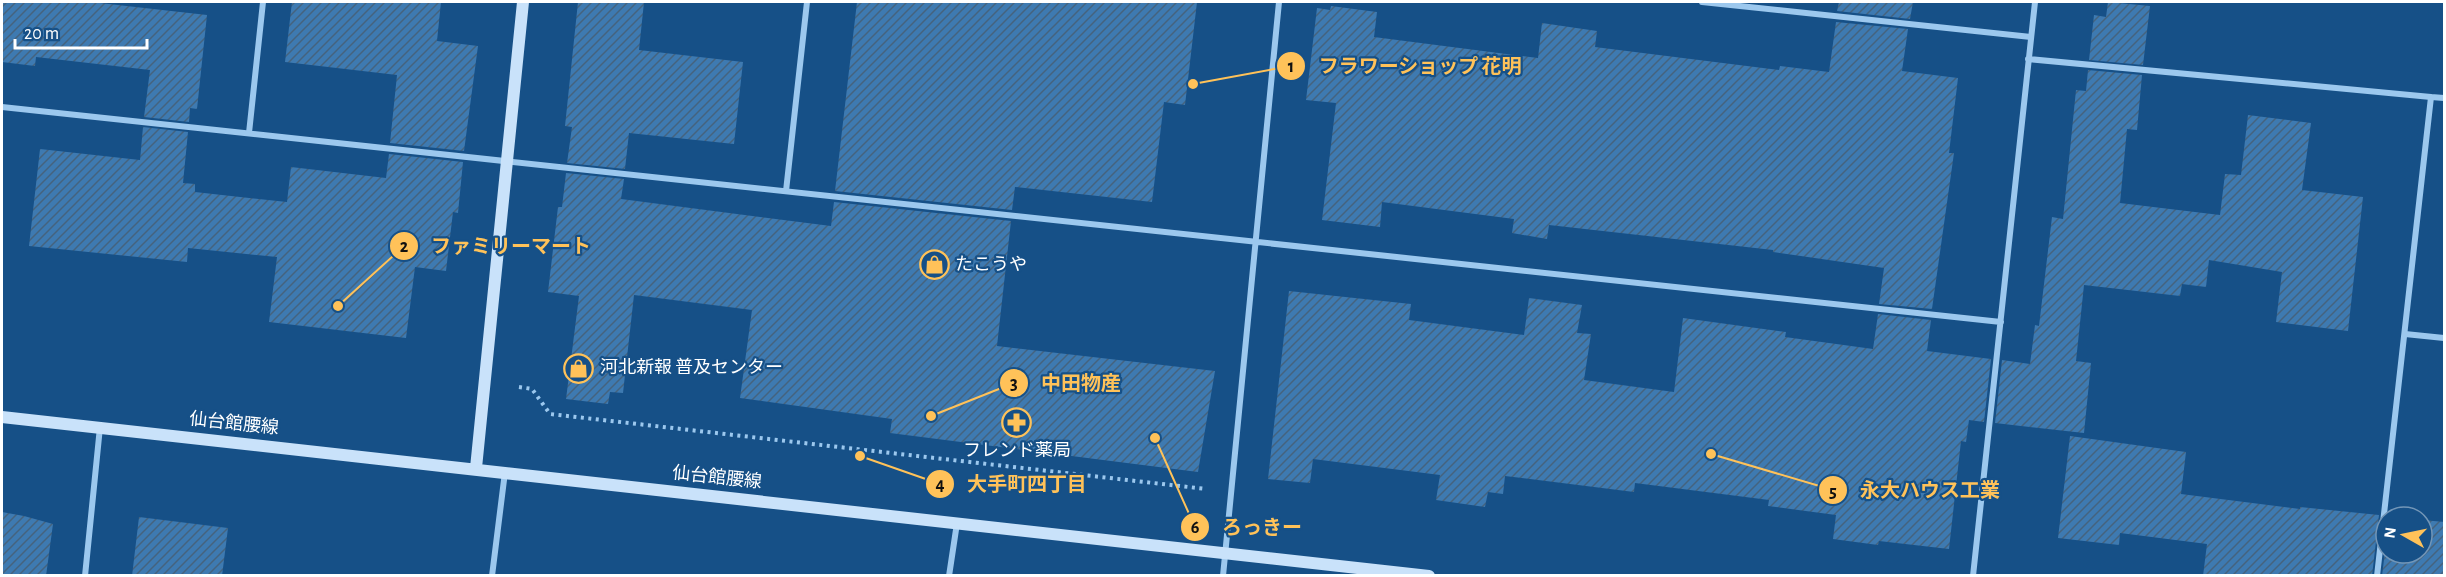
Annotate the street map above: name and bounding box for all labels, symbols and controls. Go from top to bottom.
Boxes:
scale bar [15,12,147,50]
text: 20 m [24,25,59,43]
callout: フラワーショップ 花明 [1276,47,1533,85]
text: フラワーショップ 花明 [1319,56,1521,77]
text: 1 [1288,58,1294,76]
callout: ファミリーマート [389,227,603,265]
text: ファミリーマート [431,237,591,257]
text: 2 [400,238,409,256]
shop icon: たこうや [918,249,950,281]
place label: たこうや [955,255,1027,274]
shop icon: 河北新報 普及センター [563,352,595,384]
place label: 河北新報 普及センター [600,357,783,377]
callout: 中田物産 [999,364,1133,402]
text: 中田物産 [1041,372,1121,394]
text: 3 [1010,375,1018,393]
pharmacy icon: フレンド薬局 [1001,406,1033,438]
street label: 仙台館腰線 [188,408,280,438]
place label: フレンド薬局 [963,441,1071,460]
street label: 仙台館腰線 [671,462,763,492]
callout: 大手町四丁目 [925,465,1099,503]
callout: 永大ハウス工業 [1818,471,2012,509]
text: 大手町四丁目 [967,474,1087,495]
text: 4 [935,476,945,494]
text: 永大ハウス工業 [1860,480,2000,501]
text: 5 [1829,483,1837,501]
north arrow [2374,505,2434,565]
callout: ろっきー [1180,508,1314,546]
text: ろっきー [1222,517,1302,538]
text: 6 [1191,519,1200,537]
text: N [2381,526,2399,540]

